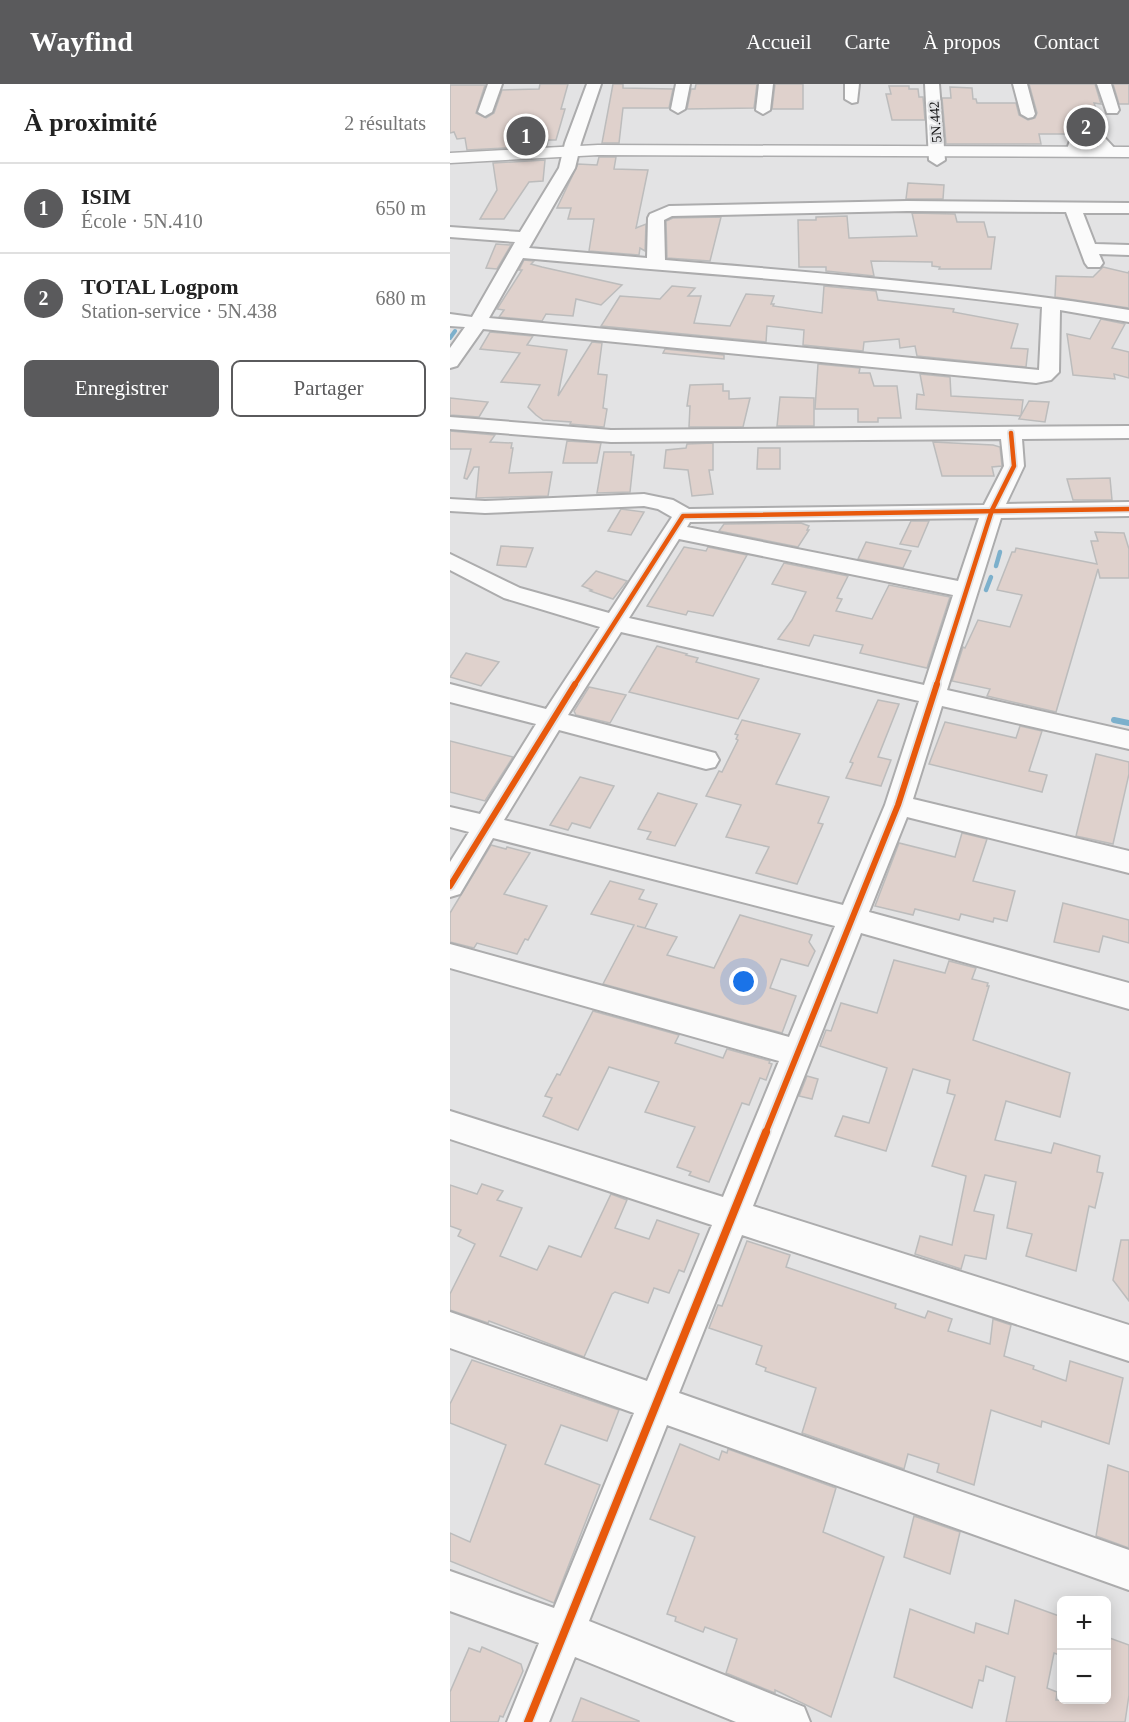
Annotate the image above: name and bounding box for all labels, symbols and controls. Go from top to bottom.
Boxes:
text: Wayfind [30,26,133,57]
text: Accueil [746,30,812,54]
text: Carte [845,30,890,54]
text: À propos [923,30,1001,54]
text: Contact [1034,30,1099,54]
street label: 5N.442 [927,101,944,143]
pin: 2 [1066,104,1106,150]
text: À proximité [24,108,157,137]
text: 2 résultats [344,112,426,134]
pin: 1 [506,113,546,158]
text: ISIM [81,184,131,209]
text: 1 [39,197,49,219]
text: 650 m [375,197,426,219]
text: École · 5N.410 [81,210,203,232]
text: TOTAL Logpom [81,274,239,299]
text: 2 [39,287,49,309]
text: 680 m [375,287,426,309]
text: Station-service · 5N.438 [81,300,277,322]
button: Enregistrer [24,360,219,417]
button: Partager [231,360,426,417]
your location [729,967,758,996]
map controls [1057,1596,1111,1704]
button: + [1057,1596,1111,1650]
button: − [1057,1650,1111,1704]

